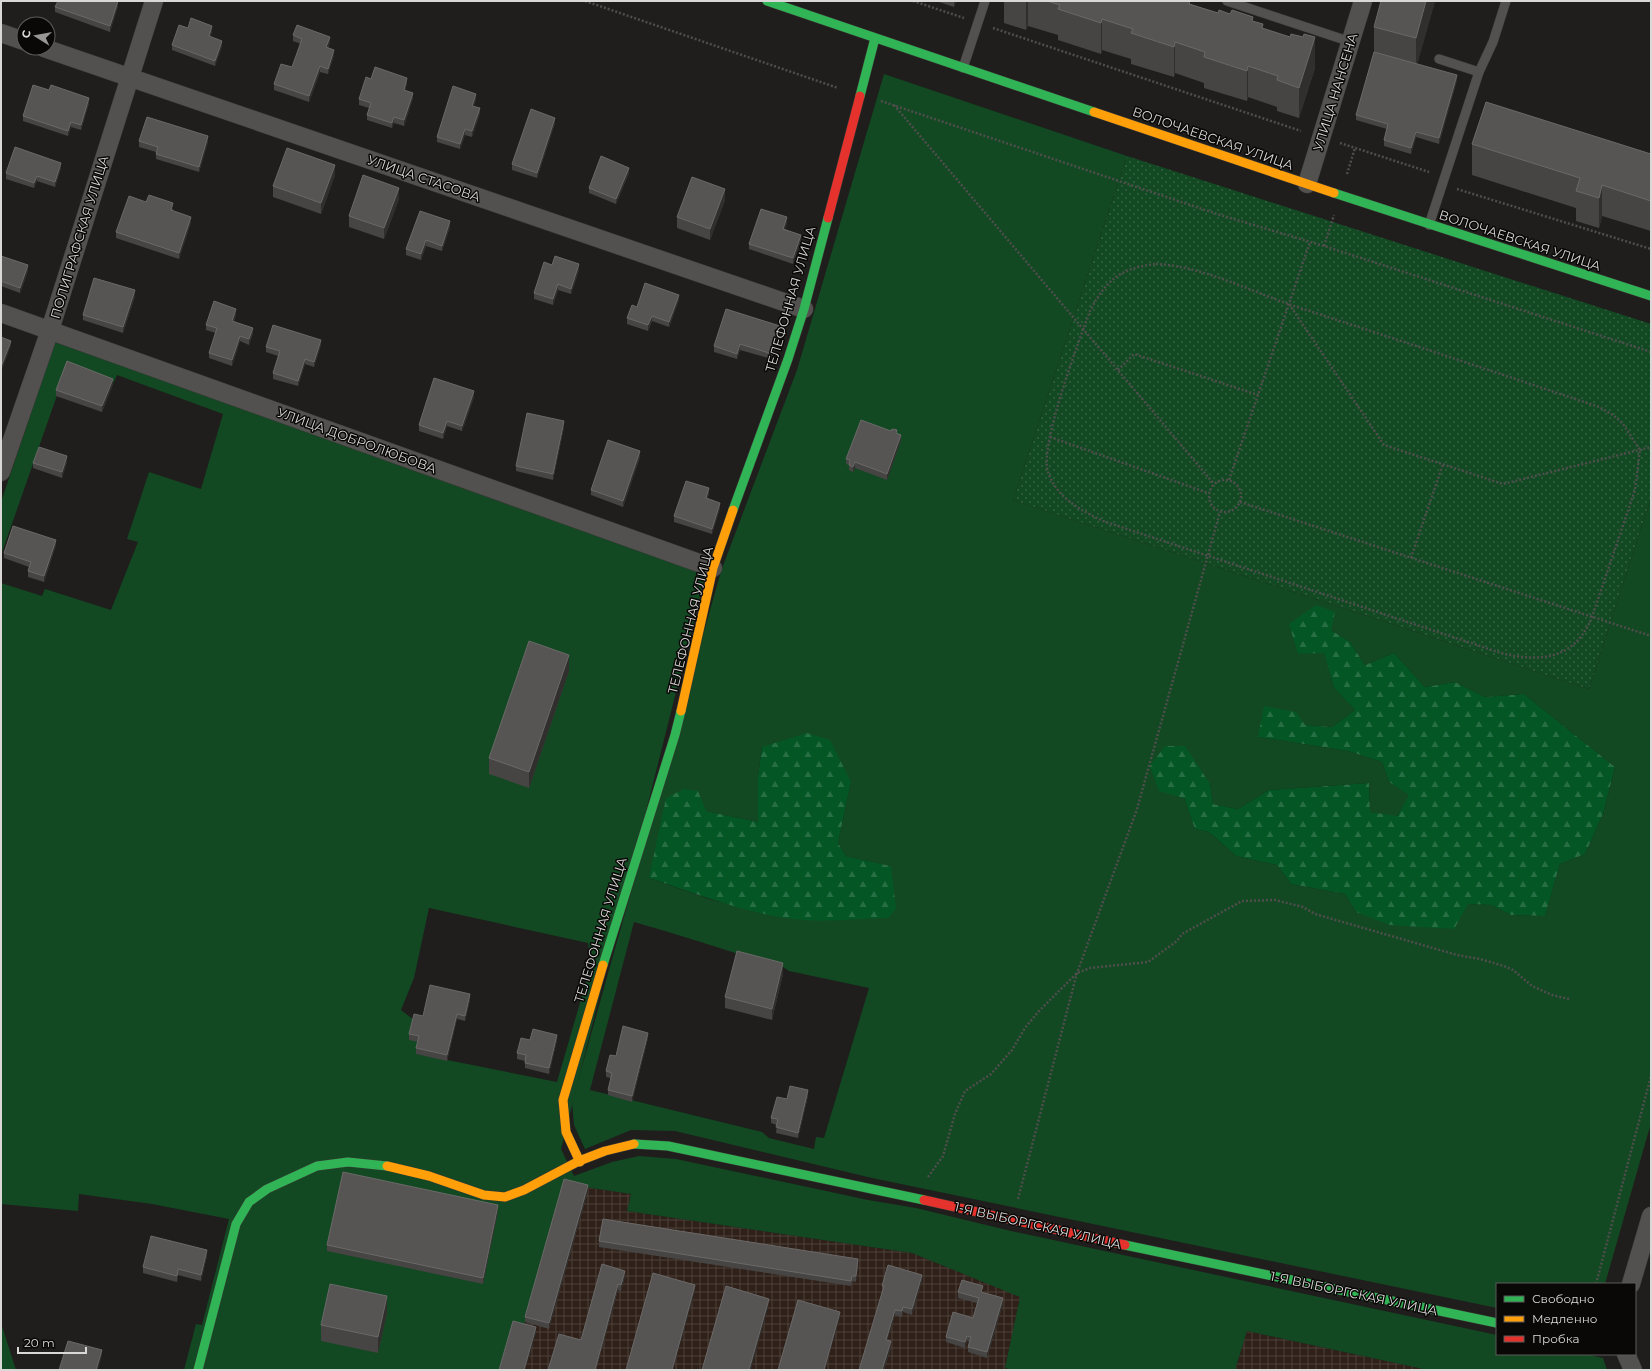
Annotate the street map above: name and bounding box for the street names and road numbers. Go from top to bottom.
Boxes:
street label: УЛИЦА НАНСЕНА [1309,31,1361,153]
street label: ВОЛОЧАЕВСКАЯ УЛИЦА [1130,103,1296,173]
street label: УЛИЦА СТАСОВА [365,151,483,205]
street label: ПОЛИГРАФСКАЯ УЛИЦА [46,153,112,321]
street label: ВОЛОЧАЕВСКАЯ УЛИЦА [1437,206,1603,274]
street label: ТЕЛЕФОННАЯ УЛИЦА [761,224,819,374]
street label: УЛИЦА ДОБРОЛЮБОВА [275,404,439,476]
street label: ТЕЛЕФОННАЯ УЛИЦА [664,544,716,695]
street label: ТЕЛЕФОННАЯ УЛИЦА [570,855,630,1005]
street label: 1-Я ВЫБОРГСКАЯ УЛИЦА [953,1198,1123,1252]
street label: 1-Я ВЫБОРГСКАЯ УЛИЦА [1269,1267,1439,1319]

